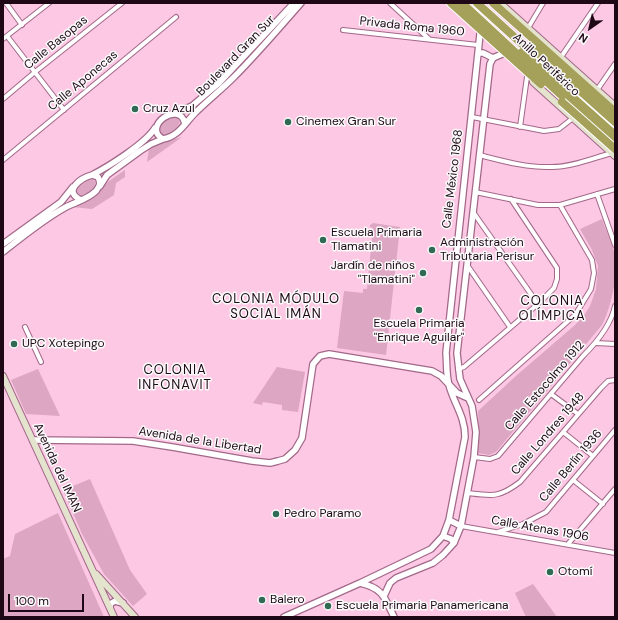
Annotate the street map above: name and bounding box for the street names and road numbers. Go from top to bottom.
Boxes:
street label: Calle Basopas [21,13,91,73]
street label: Boulevard Gran Sur [194,13,278,99]
street label: Privada Roma 1960 [359,14,465,40]
street label: Anillo Periférico [510,30,582,100]
street label: Calle Aponecas [45,48,121,114]
street label: Calle México 1968 [440,129,466,229]
street label: Calle Estocolmo 1912 [502,338,588,434]
street label: Calle Londres 1948 [508,390,588,478]
street label: Avenida del IMAN [30,421,84,515]
street label: Avenida de la Libertad [138,424,262,458]
street label: Calle Berlín 1936 [537,427,605,505]
street label: Calle Atenas 1906 [490,513,590,545]

